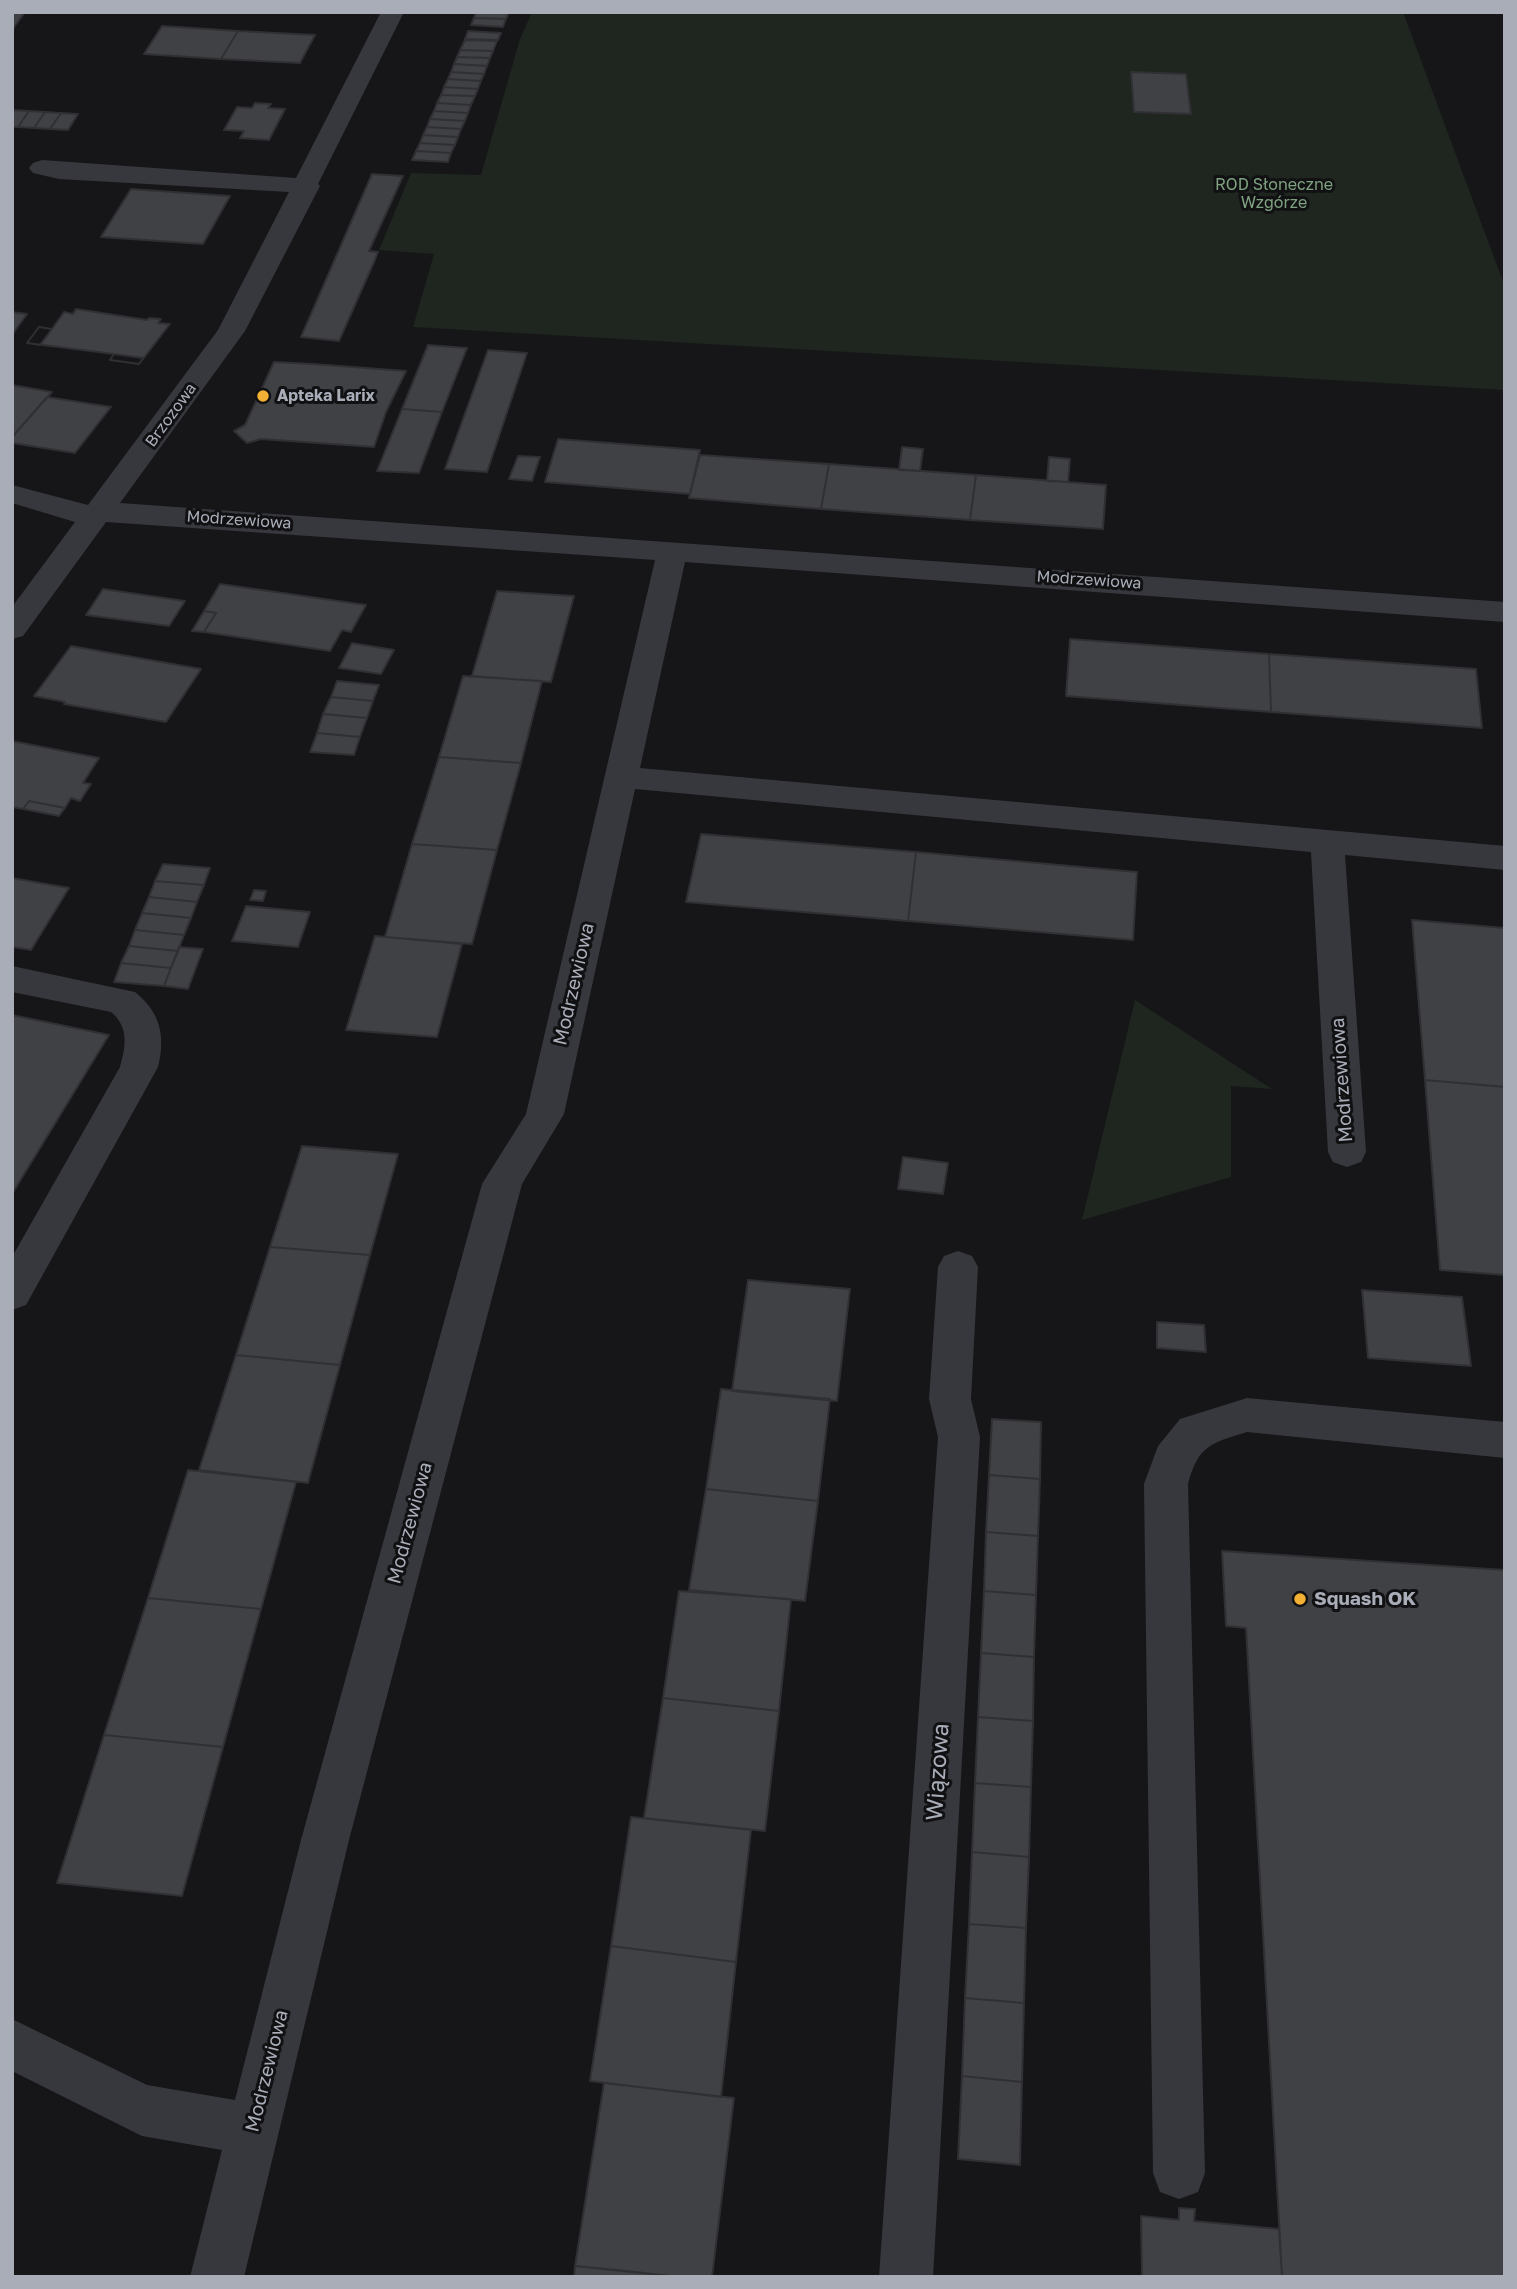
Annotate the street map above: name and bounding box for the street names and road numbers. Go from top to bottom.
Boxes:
street label: Brzozowa [141,379,201,451]
street label: Modrzewiowa [186,507,292,533]
street label: Modrzewiowa [1036,567,1142,593]
street label: Modrzewiowa [549,921,599,1047]
street label: Modrzewiowa [1326,1017,1358,1143]
street label: Modrzewiowa [383,1460,437,1586]
street label: Wiązowa [921,1722,955,1822]
street label: Modrzewiowa [241,2008,293,2134]

